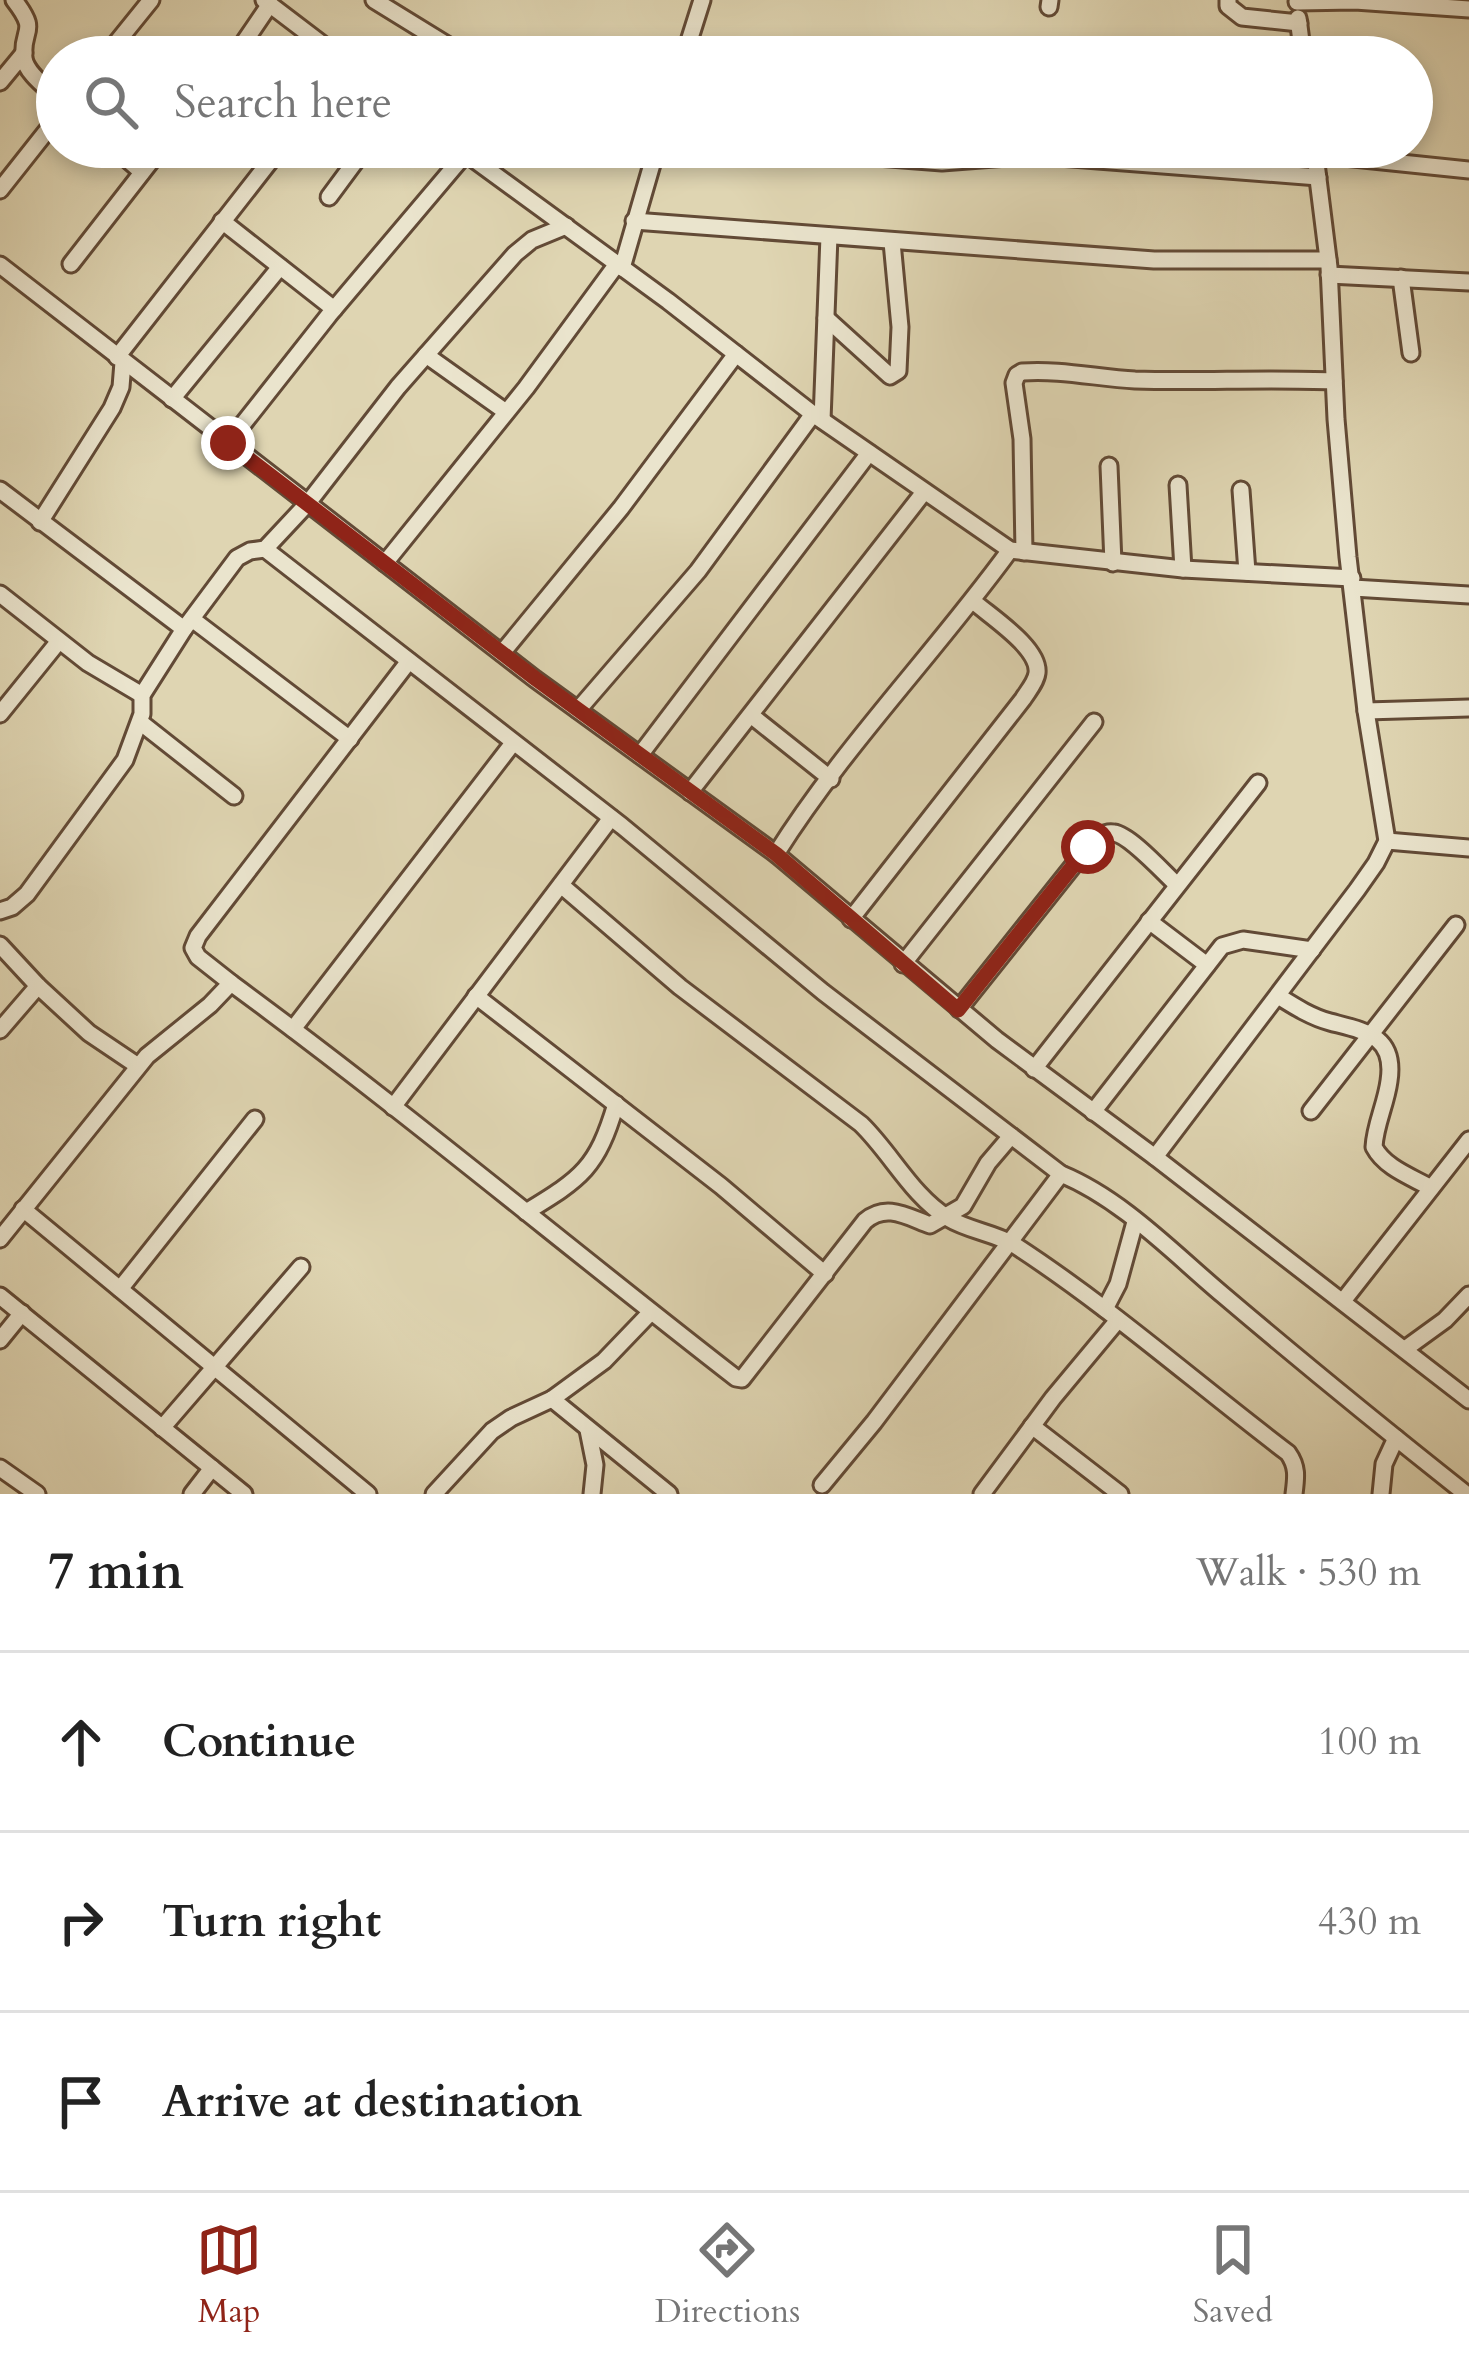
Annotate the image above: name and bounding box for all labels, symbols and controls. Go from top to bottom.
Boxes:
search box [36,36,1433,168]
icon: search [78,69,144,135]
text: Search here [174,72,392,133]
route end [201,416,255,470]
route start [1061,820,1115,874]
text: 7 min [48,1537,184,1607]
text: Walk · 530 m [1196,1546,1421,1599]
icon: ahead [48,1709,114,1775]
text: Continue [162,1711,356,1772]
text: 100 m [1318,1715,1421,1768]
icon: right [48,1889,114,1955]
text: Turn right [162,1891,381,1952]
text: 430 m [1318,1895,1421,1948]
icon: arrive [48,2069,114,2135]
text: Arrive at destination [162,2071,582,2132]
tab: Map [196,2217,262,2334]
tab: Directions [655,2217,800,2334]
tab: Saved [1193,2217,1273,2334]

